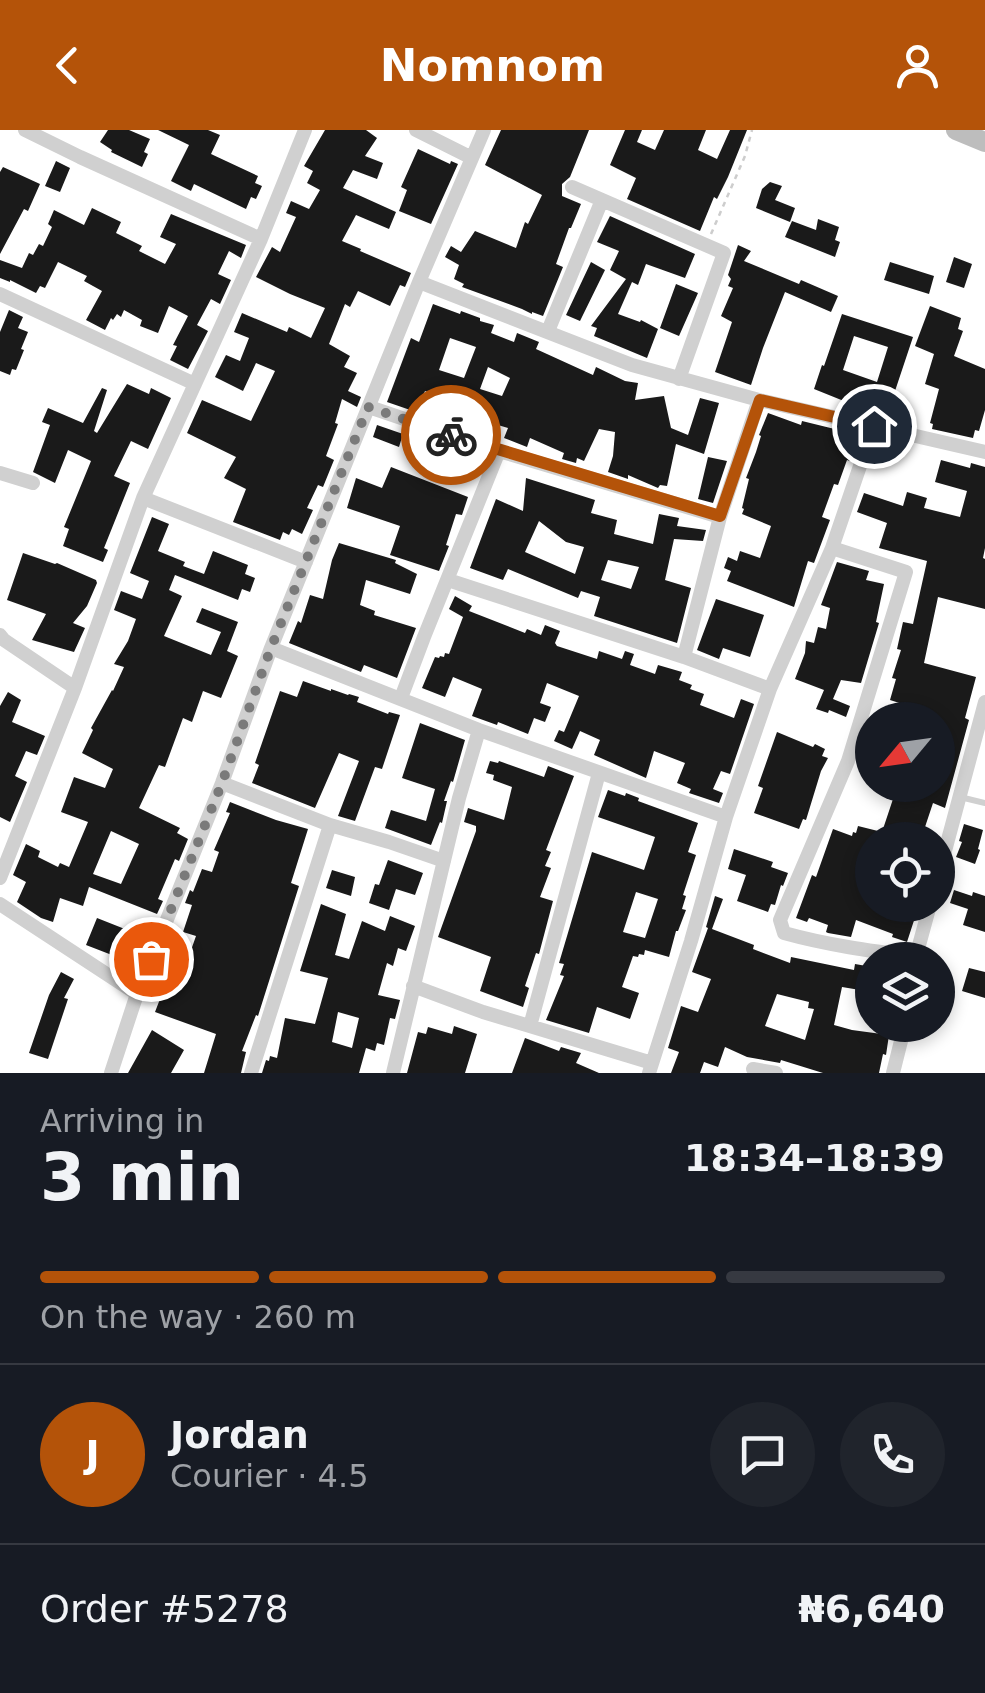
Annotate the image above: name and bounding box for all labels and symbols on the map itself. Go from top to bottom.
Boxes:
pin [832,384,917,469]
courier [401,385,501,485]
north arrow [855,702,955,802]
pin [109,917,194,1002]

